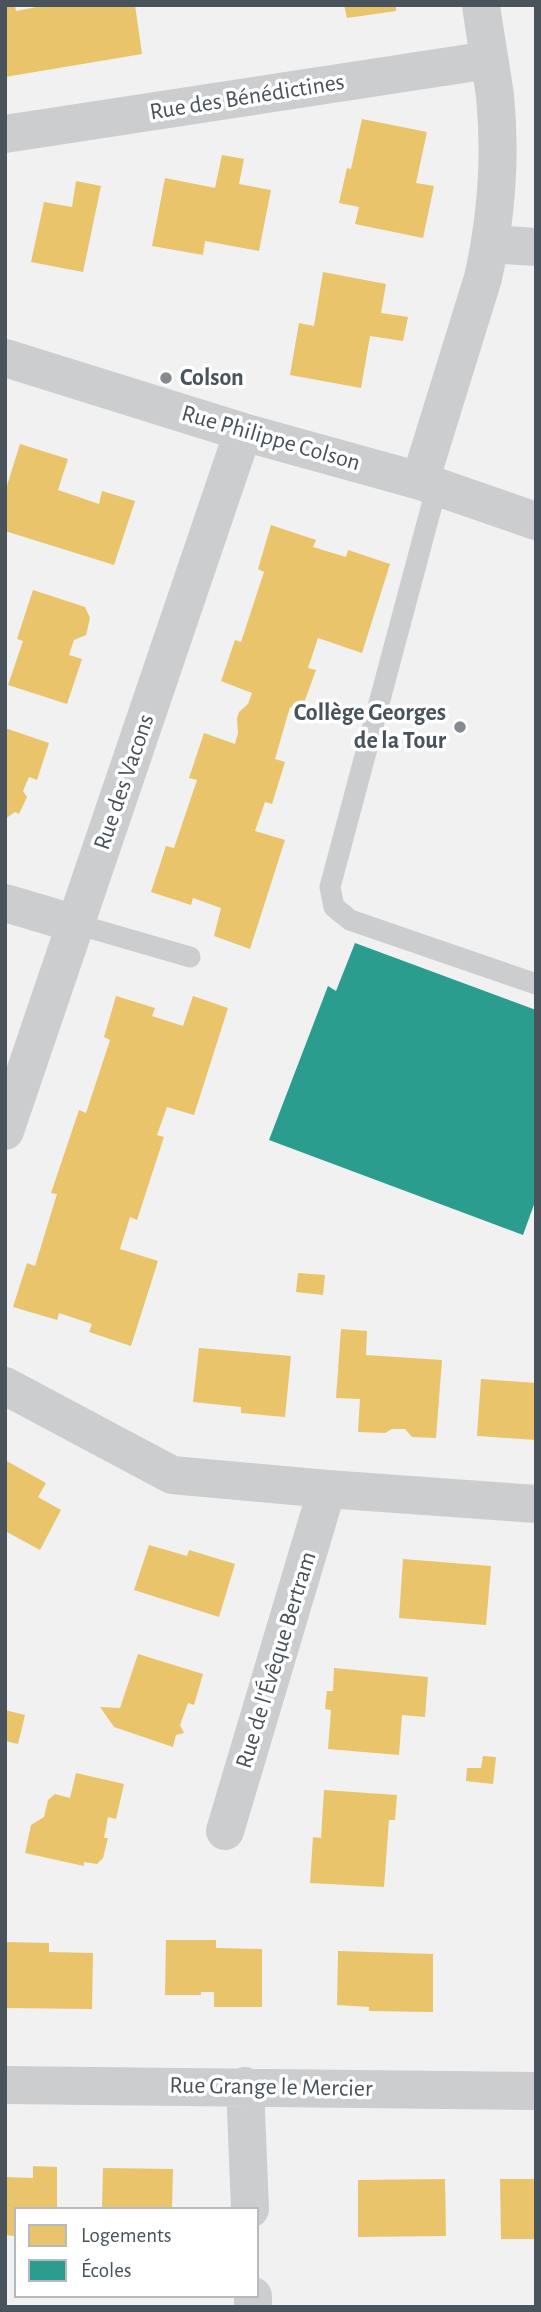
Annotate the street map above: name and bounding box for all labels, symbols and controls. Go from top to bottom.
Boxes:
street label: Rue des Bénédictines [148,67,346,127]
place label: Colson [180,364,244,392]
marker: Colson [158,370,174,386]
street label: Rue Philippe Colson [178,399,364,477]
place label: Collège Georges de la Tour [294,699,446,755]
street label: Rue des Vacons [87,710,161,854]
marker: Collège Georges de la Tour [452,719,468,735]
street label: Rue de l'Évêque Bertram [229,1548,323,1772]
street label: Rue Grange le Mercier [169,2071,373,2103]
legend [14,2207,259,2298]
text: Logements [81,2225,171,2246]
text: Écoles [81,2260,132,2281]

